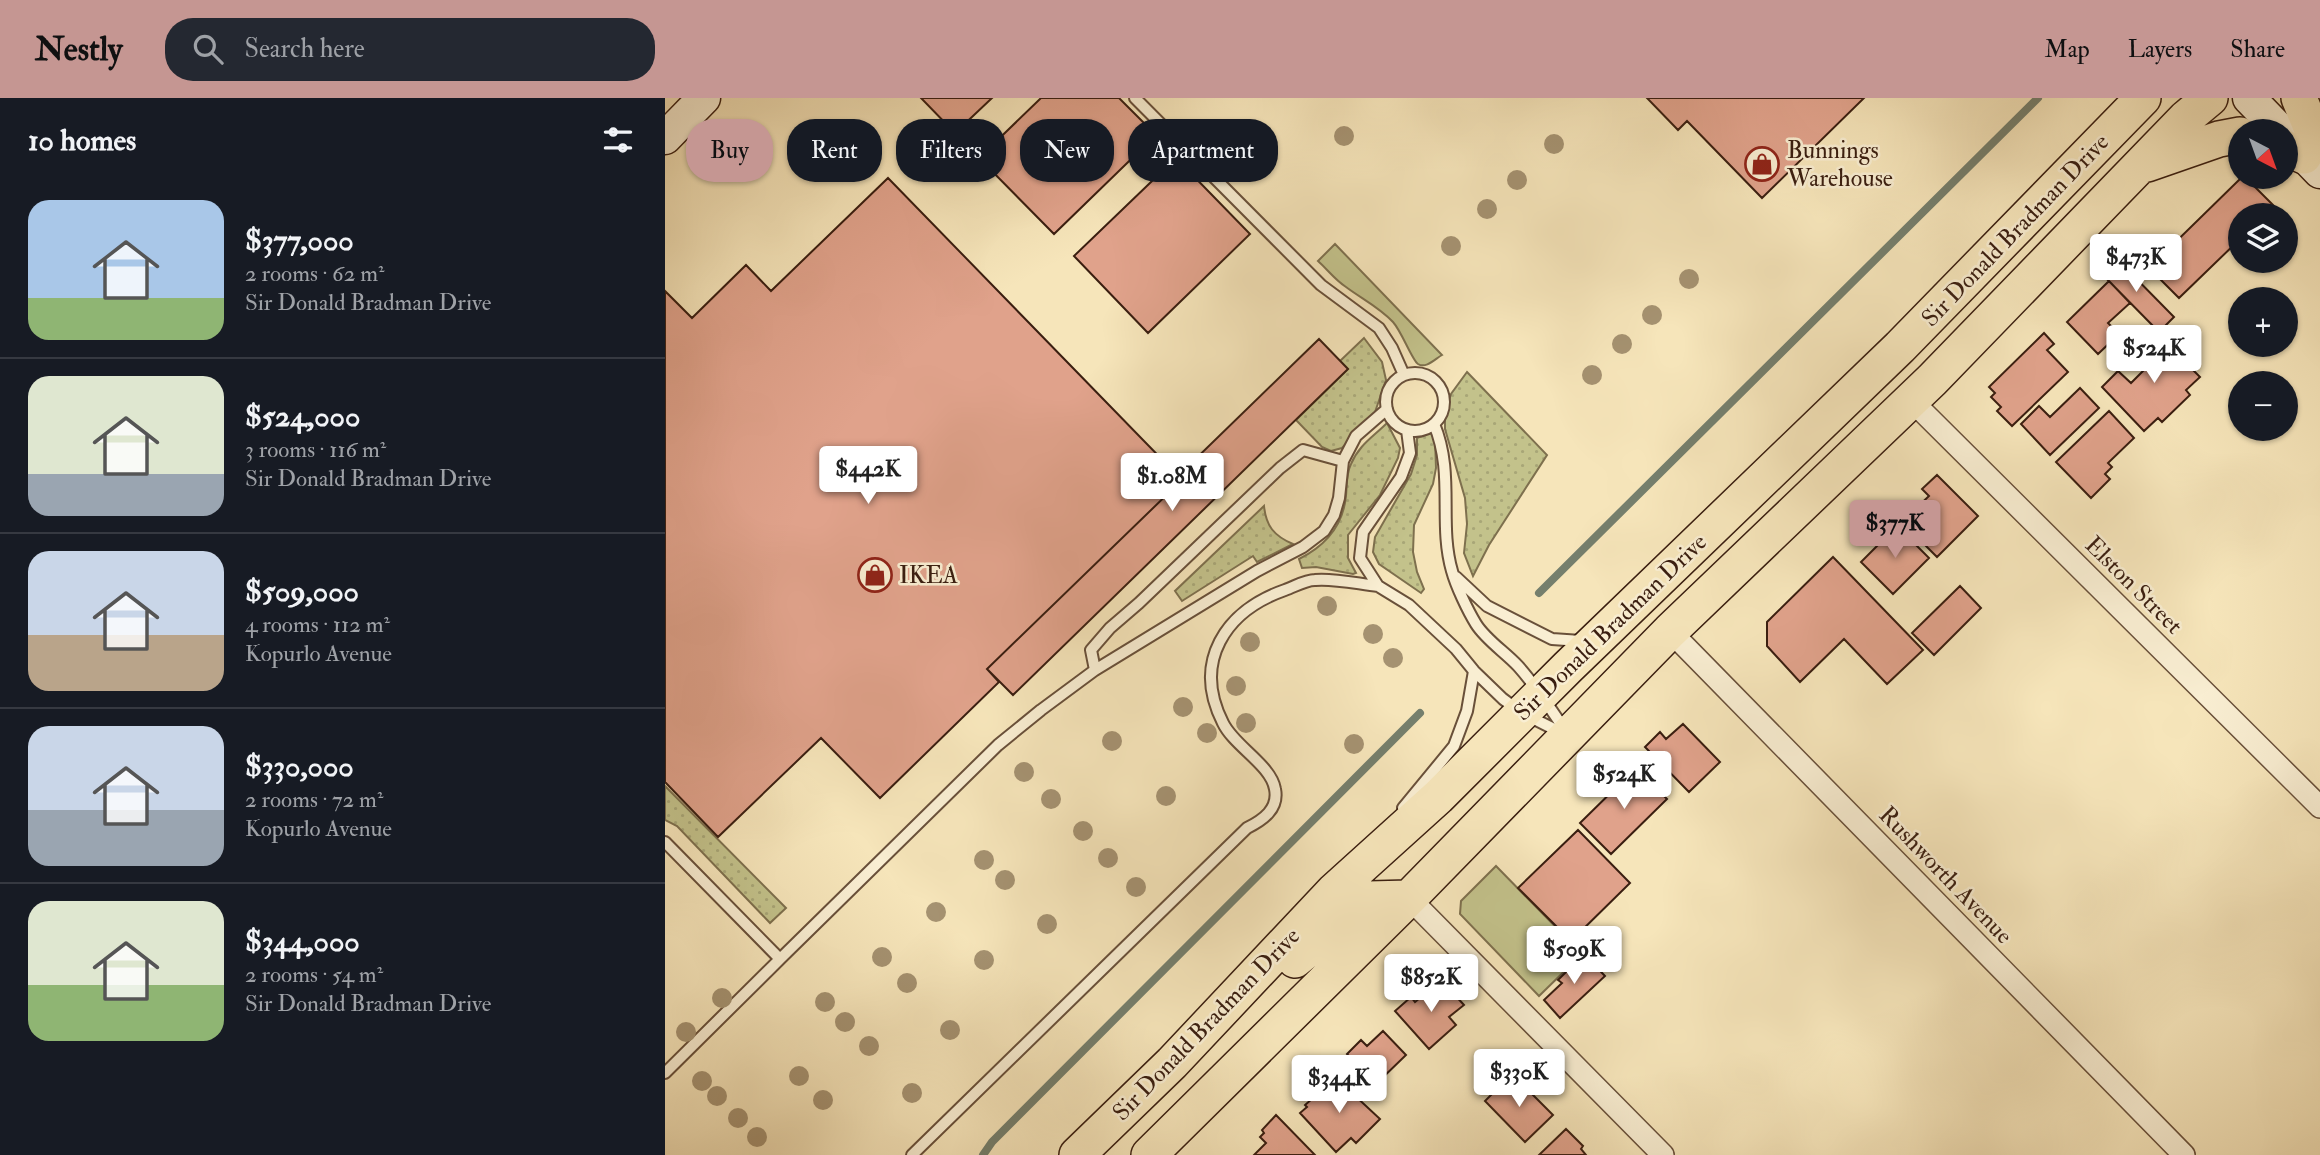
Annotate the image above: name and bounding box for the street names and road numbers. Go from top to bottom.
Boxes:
street label: Sir Donald Bradman Drive [1915,127,2116,334]
street label: Sir Donald Bradman Drive [1507,527,1714,728]
street label: Elston Street [2078,530,2189,641]
street label: Rushworth Avenue [1872,800,2019,951]
street label: Sir Donald Bradman Drive [1106,921,1307,1128]

